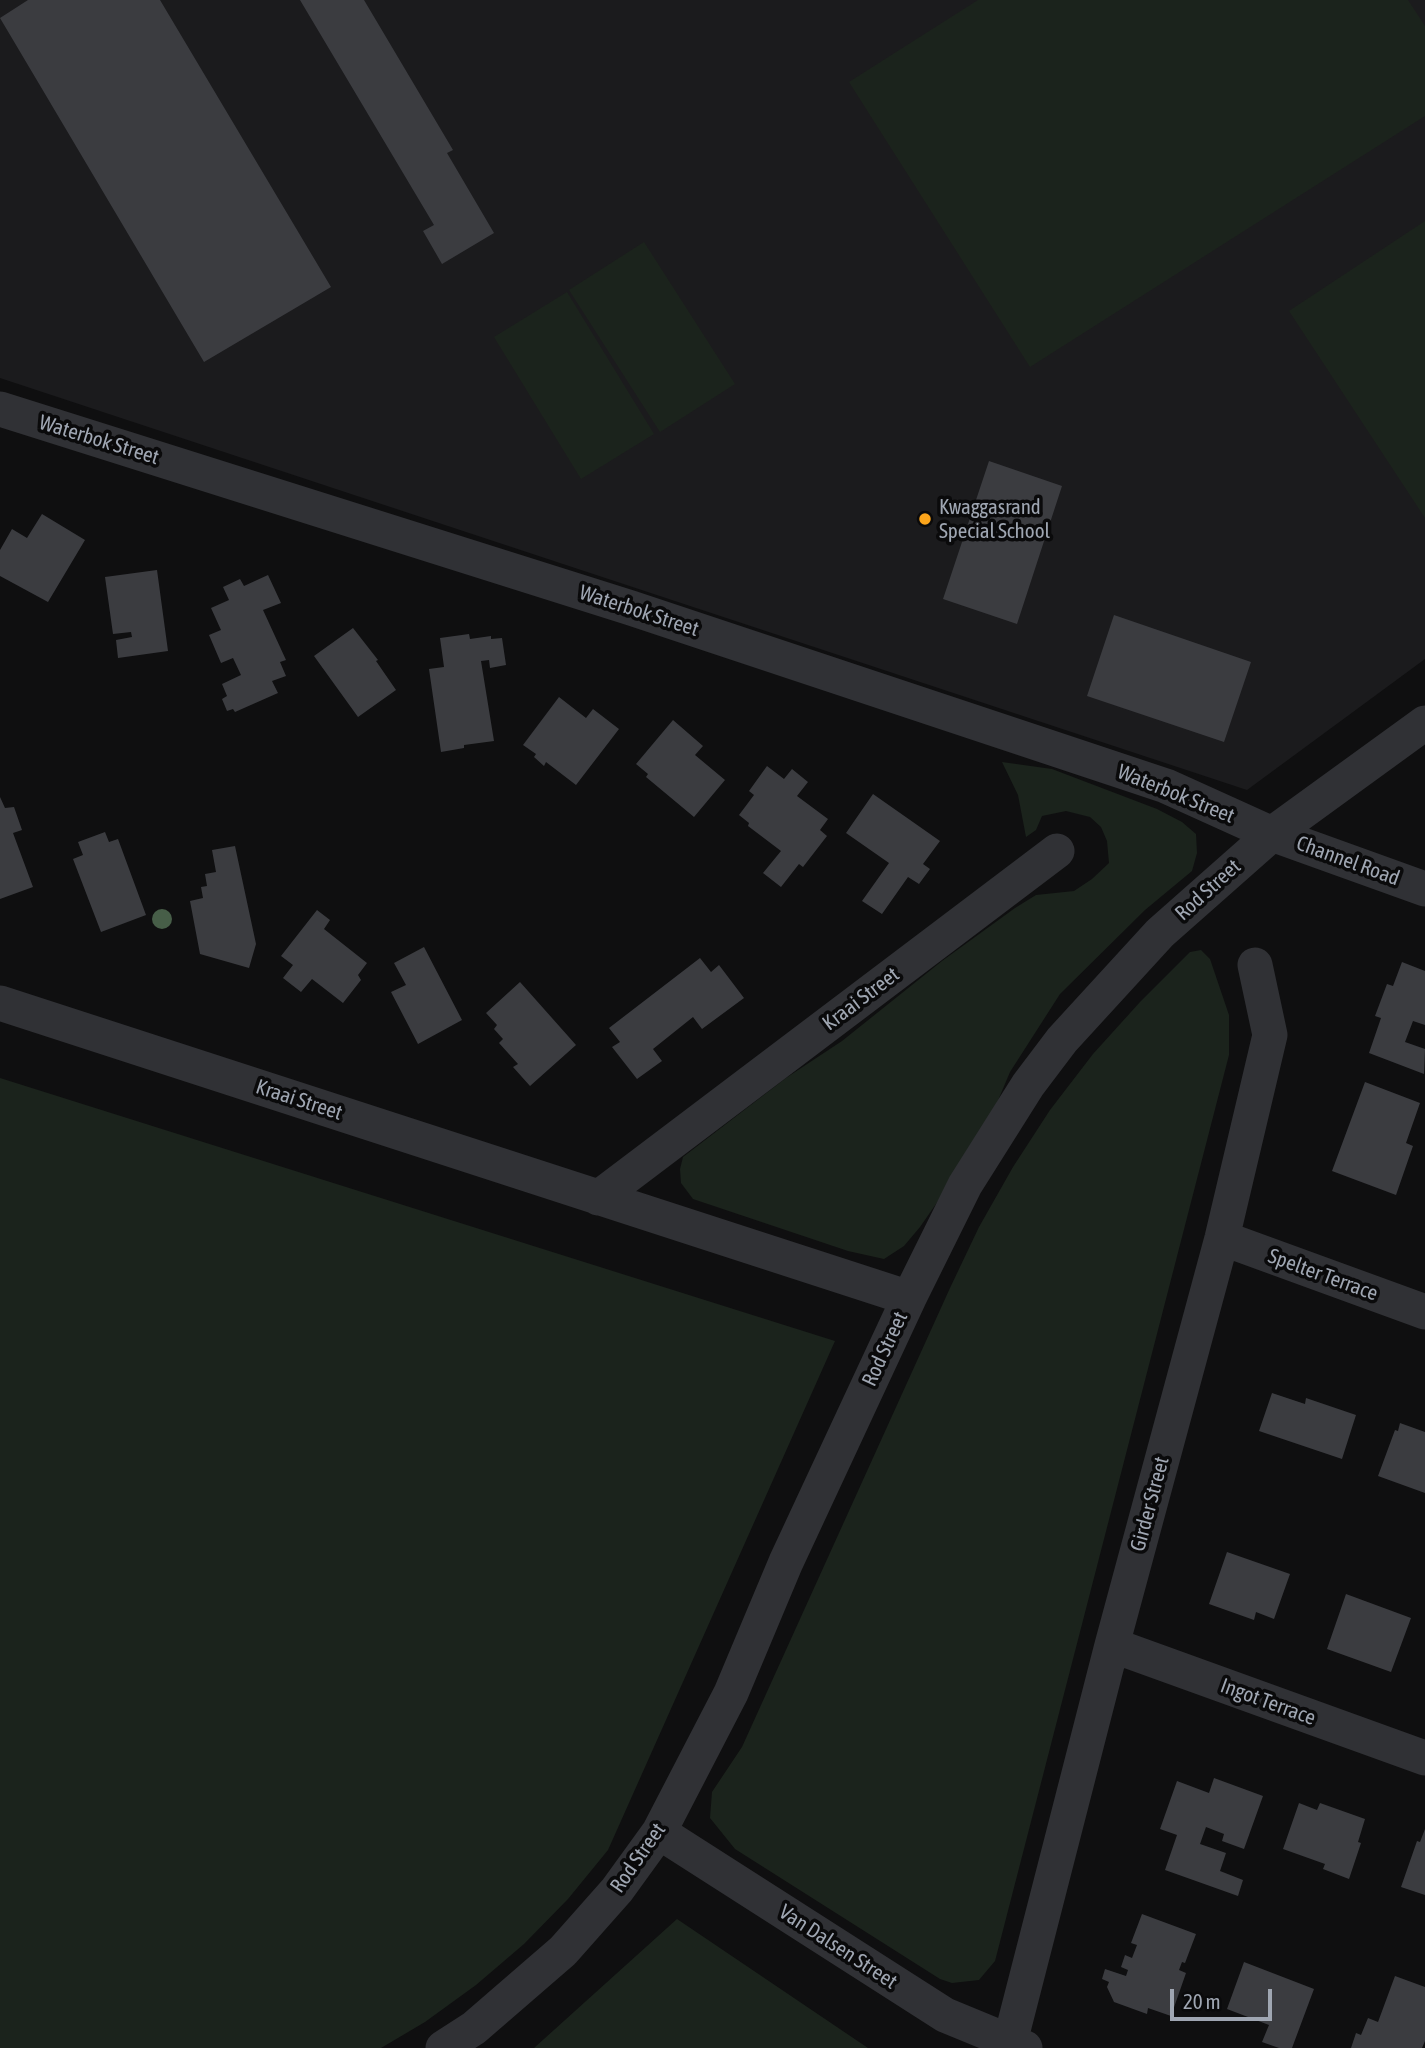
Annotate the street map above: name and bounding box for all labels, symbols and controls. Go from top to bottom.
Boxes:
street label: Waterbok Street [36,410,162,470]
place label: Kwaggasrand Special School [939,494,1050,544]
marker: Kwaggasrand Special School [917,511,933,527]
street label: Waterbok Street [576,580,702,642]
street label: Waterbok Street [1114,759,1238,829]
street label: Channel Road [1293,831,1403,891]
street label: Rod Street [1170,854,1246,926]
street label: Kraai Street [818,962,904,1036]
street label: Kraai Street [253,1074,345,1126]
street label: Spelter Terrace [1265,1244,1381,1306]
street label: Rod Street [857,1308,913,1390]
street label: Girder Street [1125,1454,1175,1554]
street label: Ingot Terrace [1217,1673,1319,1731]
street label: Rod Street [605,1818,671,1898]
street label: Van Dalsen Street [774,1899,902,1995]
scale bar [1173,1974,1274,2018]
text: 20 m [1183,1989,1221,2013]

